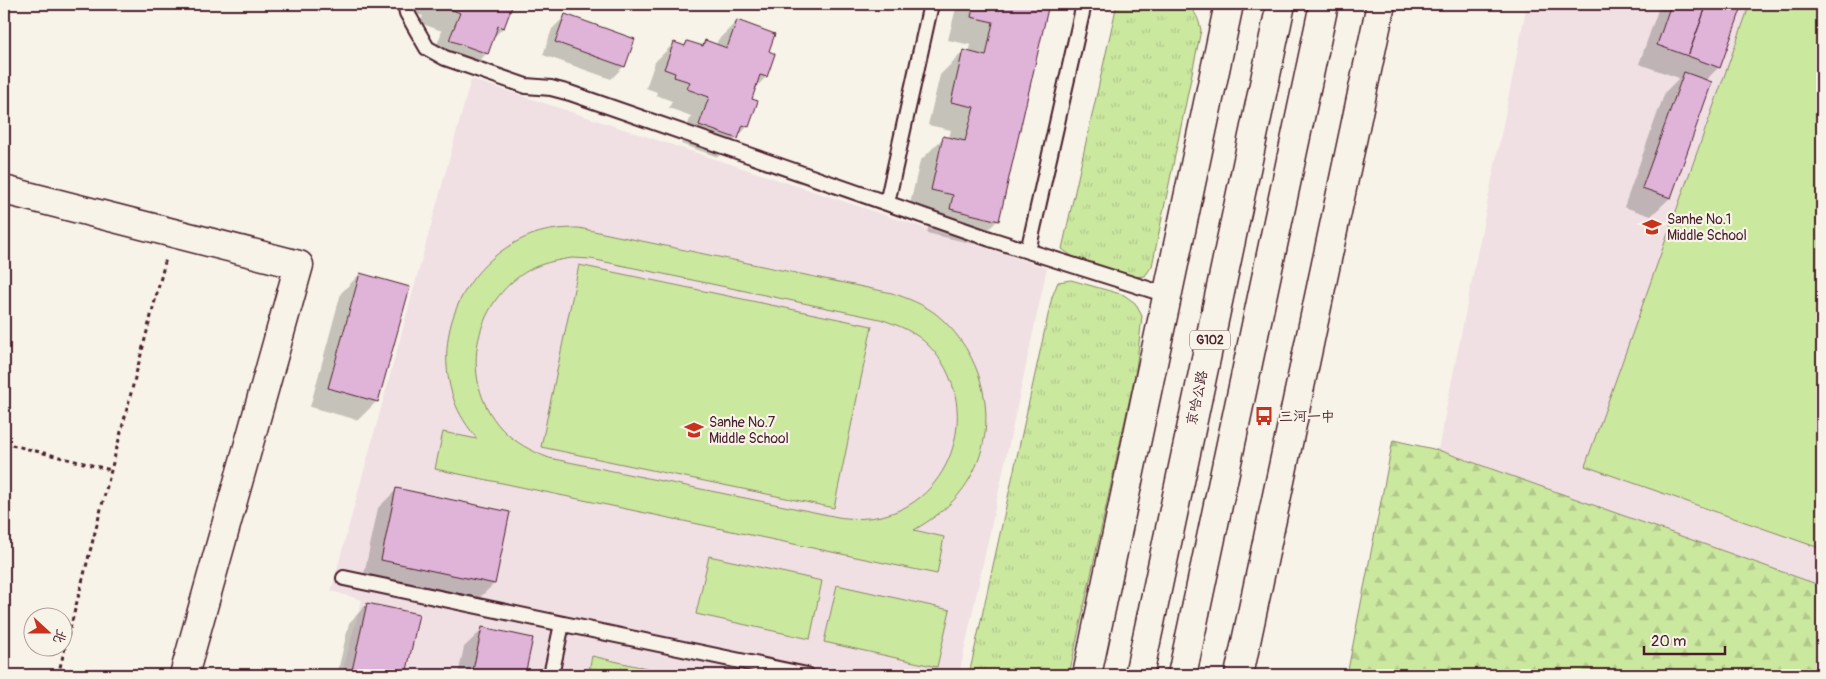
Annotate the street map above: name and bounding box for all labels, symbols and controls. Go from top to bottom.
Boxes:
place label: Sanhe No.1 Middle School [1667,211,1747,244]
school or university icon: Sanhe No.1 Middle School [1641,216,1663,238]
road number: G102 [1190,330,1230,350]
street label: 京哈公路 [1183,369,1211,427]
bus stop icon: 三河一中 [1253,405,1275,427]
place label: 三河一中 [1279,408,1335,425]
place label: Sanhe No.7 Middle School [709,414,789,447]
school or university icon: Sanhe No.7 Middle School [683,419,705,441]
north arrow [22,606,72,656]
scale bar [1644,624,1725,656]
text: 北 [49,627,70,646]
text: 20 m [1651,632,1686,651]

